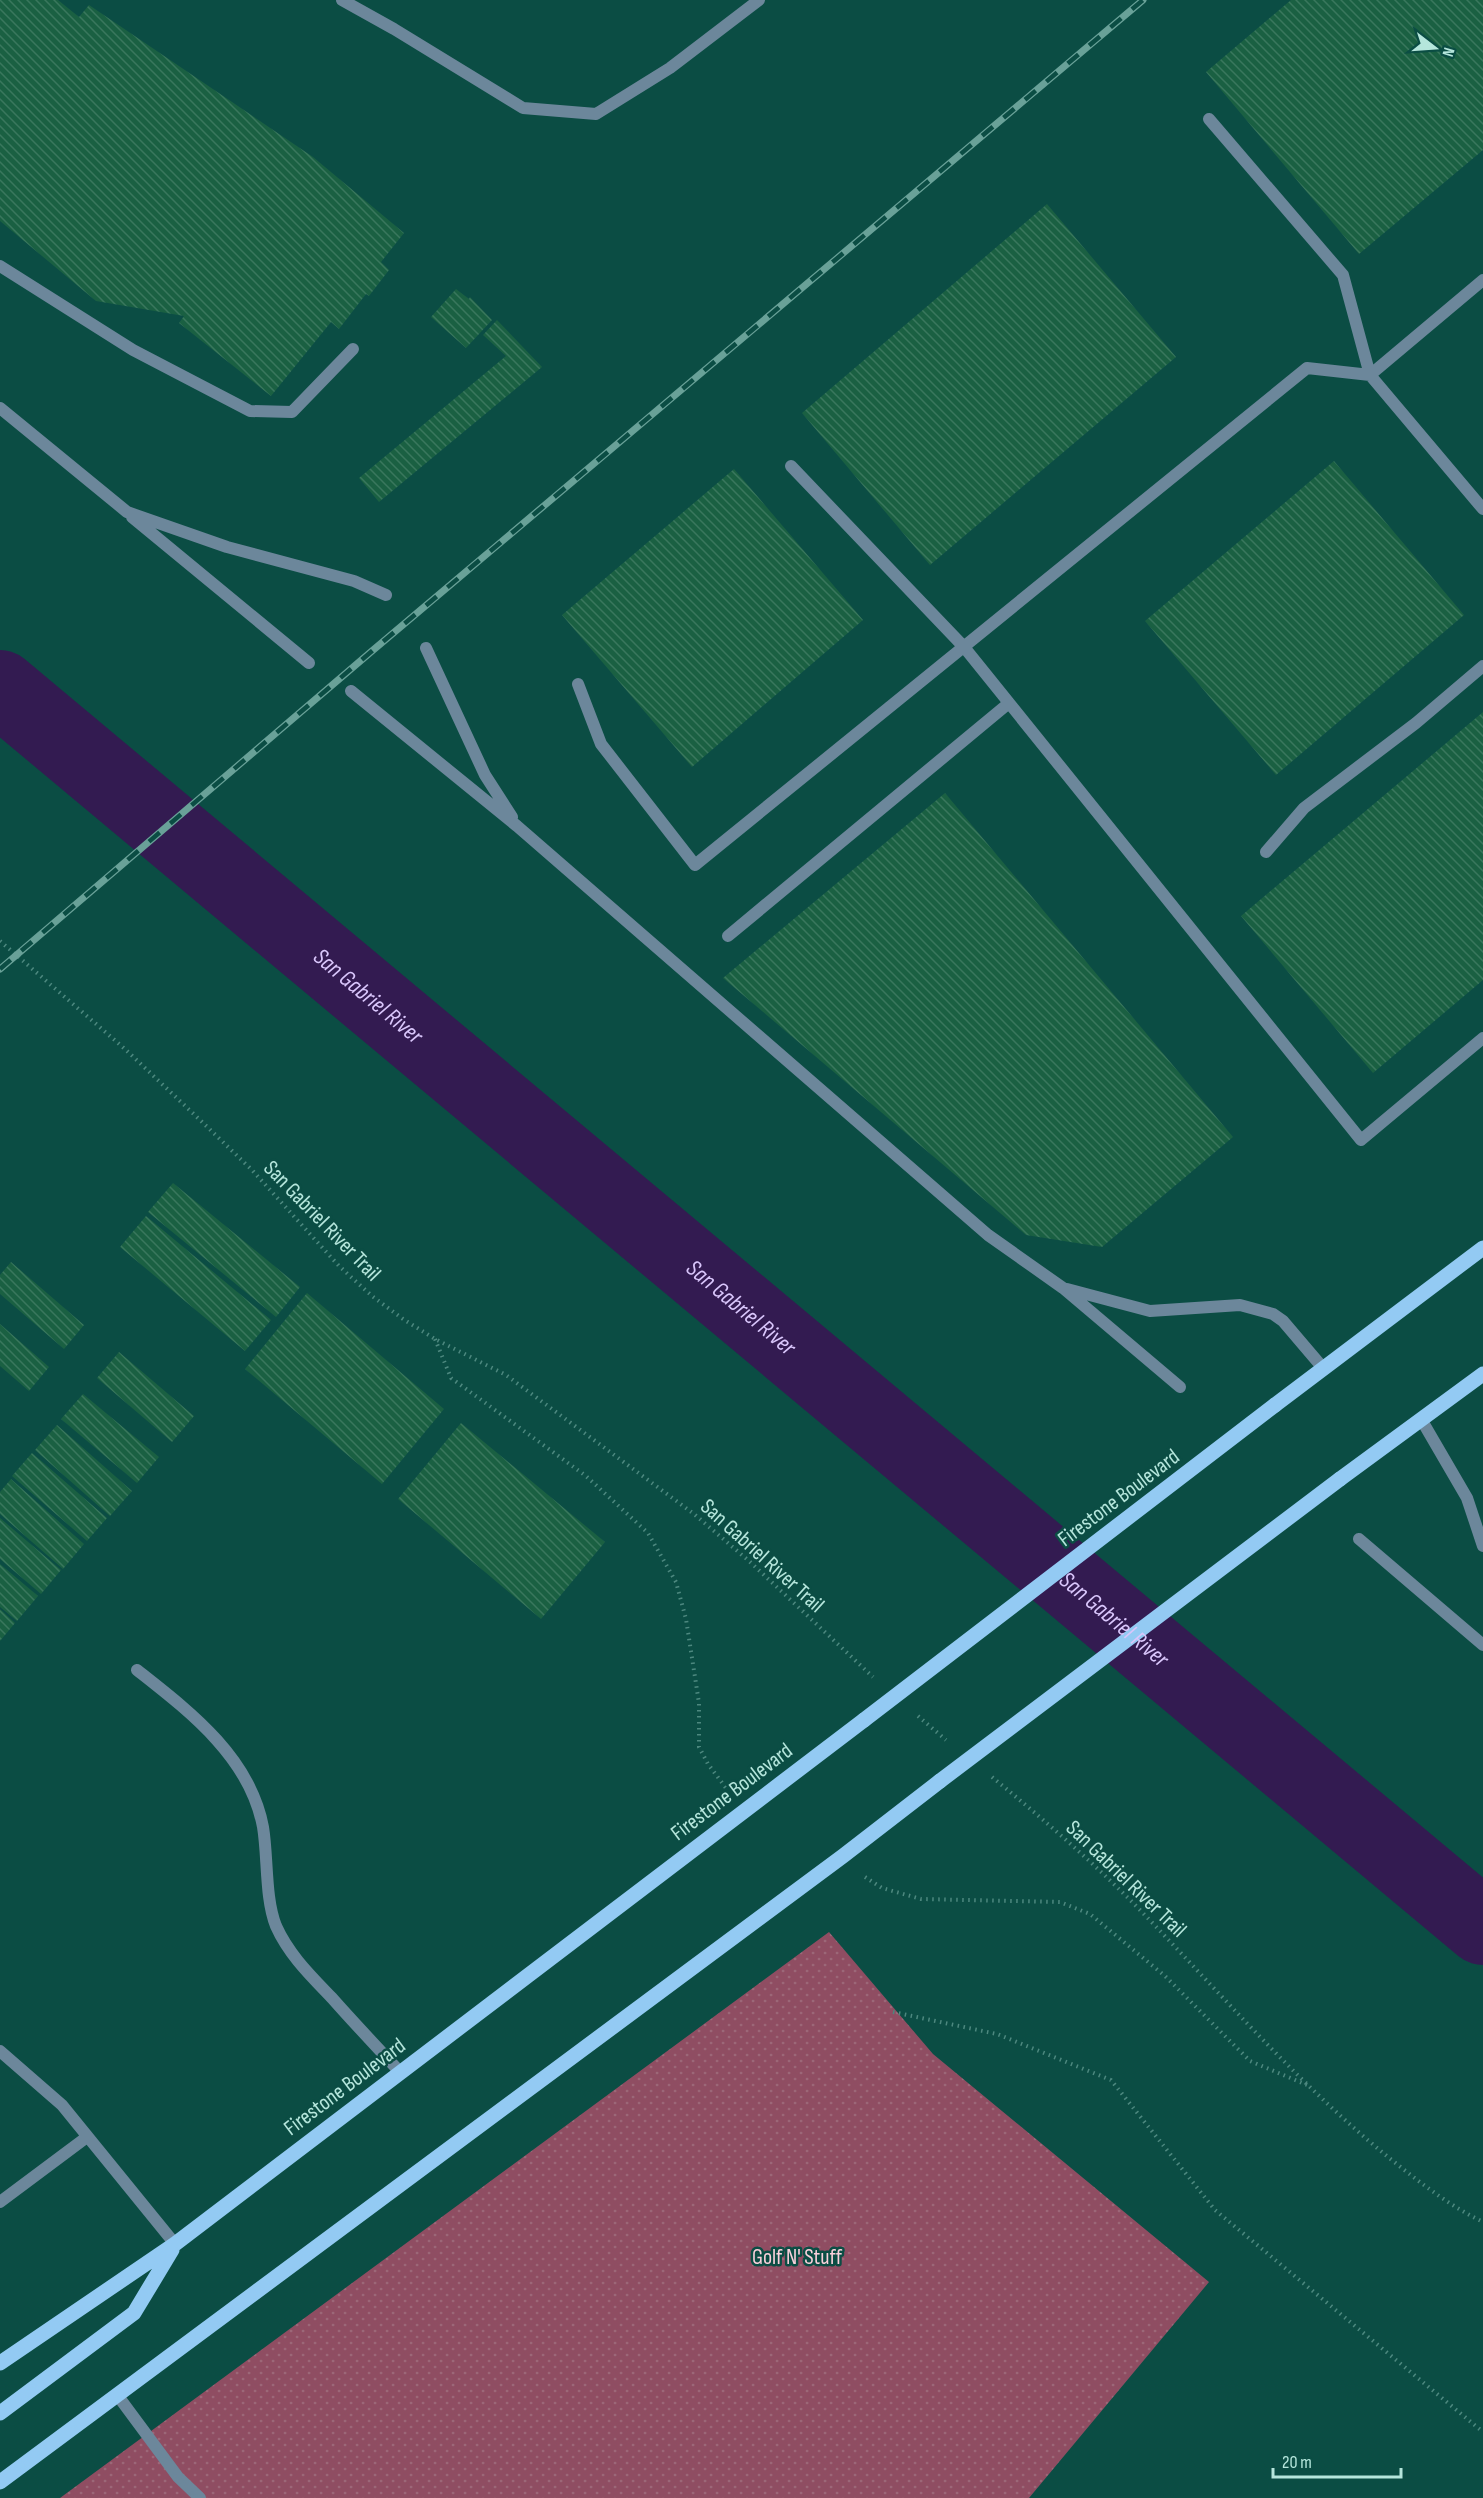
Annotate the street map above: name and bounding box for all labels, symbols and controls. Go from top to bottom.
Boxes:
north arrow [1405,18,1465,78]
text: N [1438,45,1458,59]
water label: San Gabriel River [307,942,430,1051]
street label: San Gabriel River Trail [258,1155,386,1287]
water label: San Gabriel River [680,1254,803,1363]
street label: Firestone Boulevard [1053,1444,1185,1553]
street label: San Gabriel River Trail [695,1493,829,1619]
water label: San Gabriel River [1053,1565,1176,1674]
street label: Firestone Boulevard [666,1738,798,1847]
street label: San Gabriel River Trail [1060,1815,1192,1943]
street label: Firestone Boulevard [279,2033,411,2142]
park label: Golf N' Stuff [752,2244,842,2271]
scale bar [1273,2441,1400,2479]
text: 20 m [1282,2452,1312,2473]

